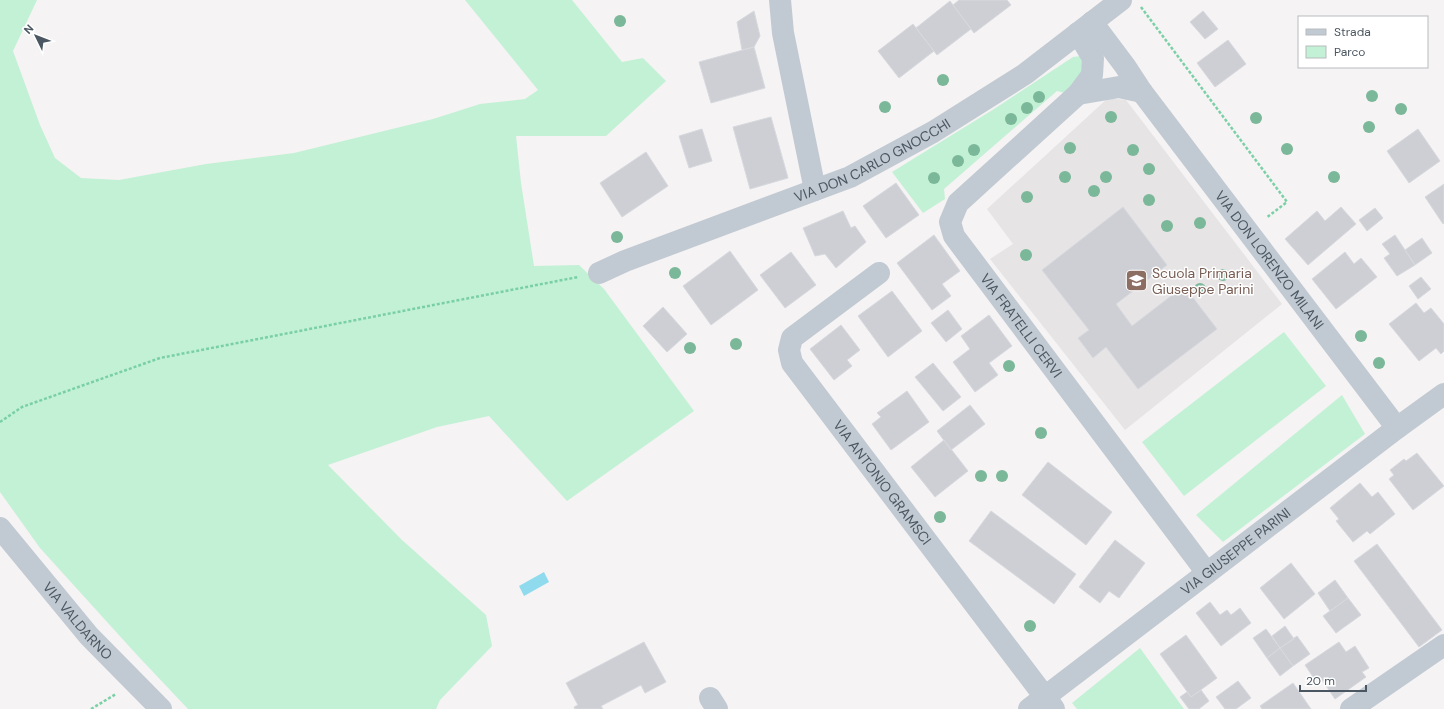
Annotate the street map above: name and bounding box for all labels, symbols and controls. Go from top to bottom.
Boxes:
north arrow [16,16,56,56]
legend [1298,16,1428,68]
text: N [21,21,37,37]
text: Strada [1334,24,1371,40]
text: Parco [1334,44,1365,60]
street label: VIA DON CARLO GNOCCHI [792,114,954,206]
street label: VIA DON LORENZO MILANI [1211,187,1328,333]
place label: Scuola Primaria Giuseppe Parini [1152,264,1254,298]
school or university icon: Scuola Primaria Giuseppe Parini [1123,268,1149,294]
street label: VIA FRATELLI CERVI [976,270,1066,381]
street label: VIA ANTONIO GRAMSCI [829,416,935,548]
street label: VIA GIUSEPPE PARINI [1177,504,1294,599]
street label: VIA VALDARNO [39,578,116,664]
scale bar [1300,667,1366,693]
text: 20 m [1306,673,1335,689]

